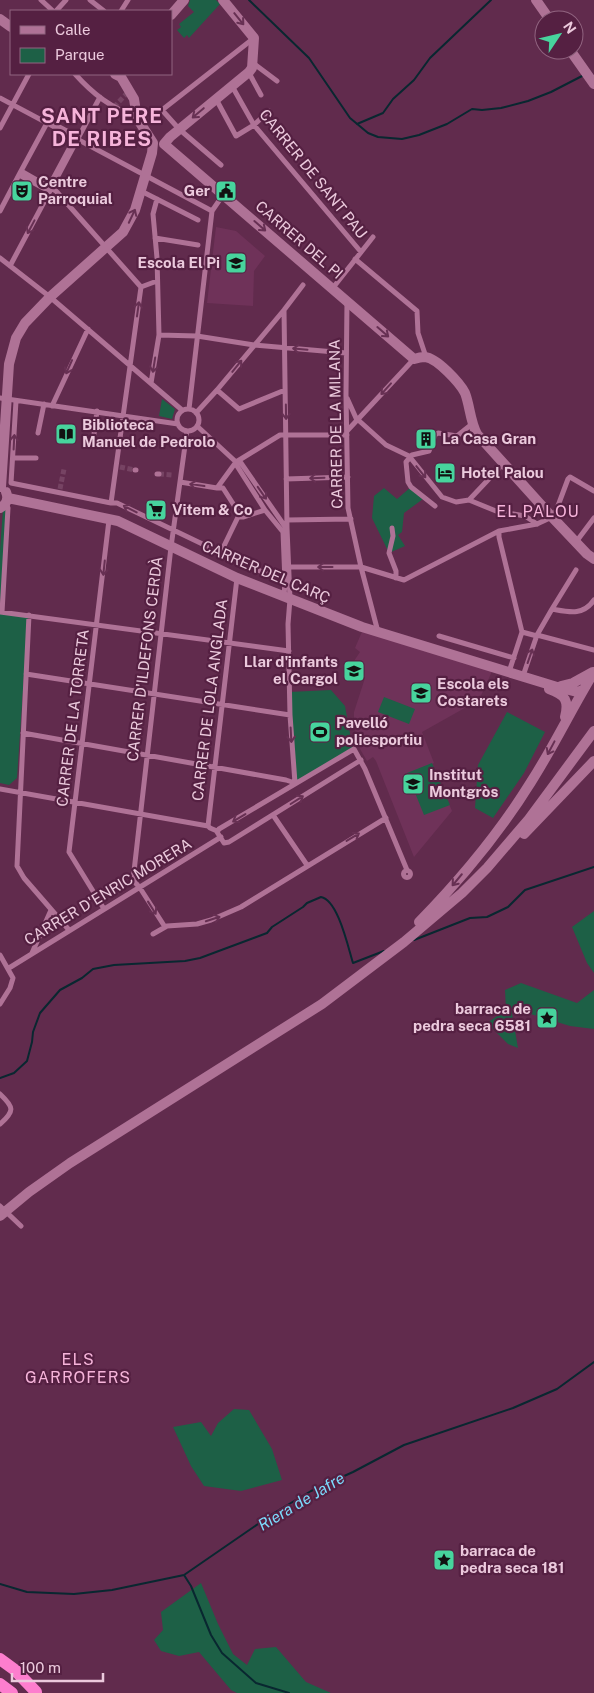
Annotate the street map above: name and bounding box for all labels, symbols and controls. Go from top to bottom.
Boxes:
legend [10,10,172,75]
north arrow [534,10,584,60]
one-way arrow [233,12,244,25]
text: N [560,18,579,37]
text: Calle [55,21,91,38]
text: Parque [55,46,105,63]
district label: SANT PERE DE RIBES [41,104,163,151]
street label: CARRER DE SANT PAU [256,106,371,242]
one-way arrow [191,108,204,119]
place label: Centre Parroquial [38,173,113,207]
theatre icon: Centre Parroquial [10,179,34,203]
public building icon: Ger [214,179,238,203]
place label: Ger [184,182,210,199]
street label: CARRER DEL PI [252,197,346,282]
one-way arrow [128,209,137,224]
one-way arrow [25,219,35,234]
one-way arrow [253,221,266,232]
school or university icon: Escola El Pi [224,251,248,275]
place label: Escola El Pi [138,254,220,271]
one-way arrow [133,301,143,317]
one-way arrow [377,327,390,338]
street label: CARRER DE LA MILANA [326,339,345,509]
one-way arrow [293,344,309,354]
one-way arrow [149,356,159,372]
one-way arrow [64,359,74,374]
one-way arrow [232,360,243,373]
one-way arrow [380,382,392,395]
one-way arrow [281,403,290,419]
place label: Biblioteca Manuel de Pedrolo [82,416,216,450]
library icon: Biblioteca Manuel de Pedrolo [54,422,78,446]
building icon: La Casa Gran [414,427,438,451]
place label: La Casa Gran [442,430,536,447]
one-way arrow [9,434,19,450]
hotel icon: Hotel Palou [433,461,457,485]
place label: Hotel Palou [461,464,544,481]
one-way arrow [416,465,427,478]
one-way arrow [309,473,325,482]
one-way arrow [190,480,206,490]
one-way arrow [257,486,267,500]
supermarket icon: Vitem & Co [144,498,168,522]
place label: Vitem & Co [172,501,253,518]
district label: EL PALOU [496,502,580,521]
one-way arrow [123,504,138,513]
street label: CARRER DEL CARÇ [200,537,333,606]
street label: CARRER D'ILDEFONS CERDÀ [123,555,166,762]
one-way arrow [99,559,109,575]
one-way arrow [317,562,334,572]
street label: CARRER DE LOLA ANGLADA [189,598,230,802]
street label: CARRER DE LA TORRETA [53,628,92,808]
one-way arrow [526,648,535,664]
place label: Llar d'infants el Cargol [244,653,338,687]
school or university icon: Llar d'infants el Cargol [342,659,366,683]
place label: Escola els Costarets [437,675,509,709]
school or university icon: Escola els Costarets [409,681,433,705]
place label: Pavelló poliesportiu [336,714,422,748]
sports icon: Pavelló poliesportiu [308,720,332,744]
one-way arrow [287,727,296,743]
one-way arrow [546,740,556,755]
place label: Institut Montgròs [429,766,498,800]
school or university icon: Institut Montgròs [401,772,425,796]
one-way arrow [290,794,304,805]
one-way arrow [233,814,247,824]
one-way arrow [346,832,360,843]
street label: CARRER D'ENRIC MORERA [21,835,195,948]
one-way arrow [452,873,463,886]
one-way arrow [147,900,157,914]
one-way arrow [204,914,220,923]
place label: barraca de pedra seca 6581 [413,1000,531,1034]
place icon: barraca de pedra seca 6581 [535,1006,559,1030]
district label: ELS GARROFERS [25,1350,131,1387]
water label: Riera de Jafre [255,1468,348,1535]
place label: barraca de pedra seca 181 [460,1542,564,1576]
place icon: barraca de pedra seca 181 [432,1548,456,1572]
scale bar [12,1650,104,1682]
text: 100 m [20,1659,61,1676]

